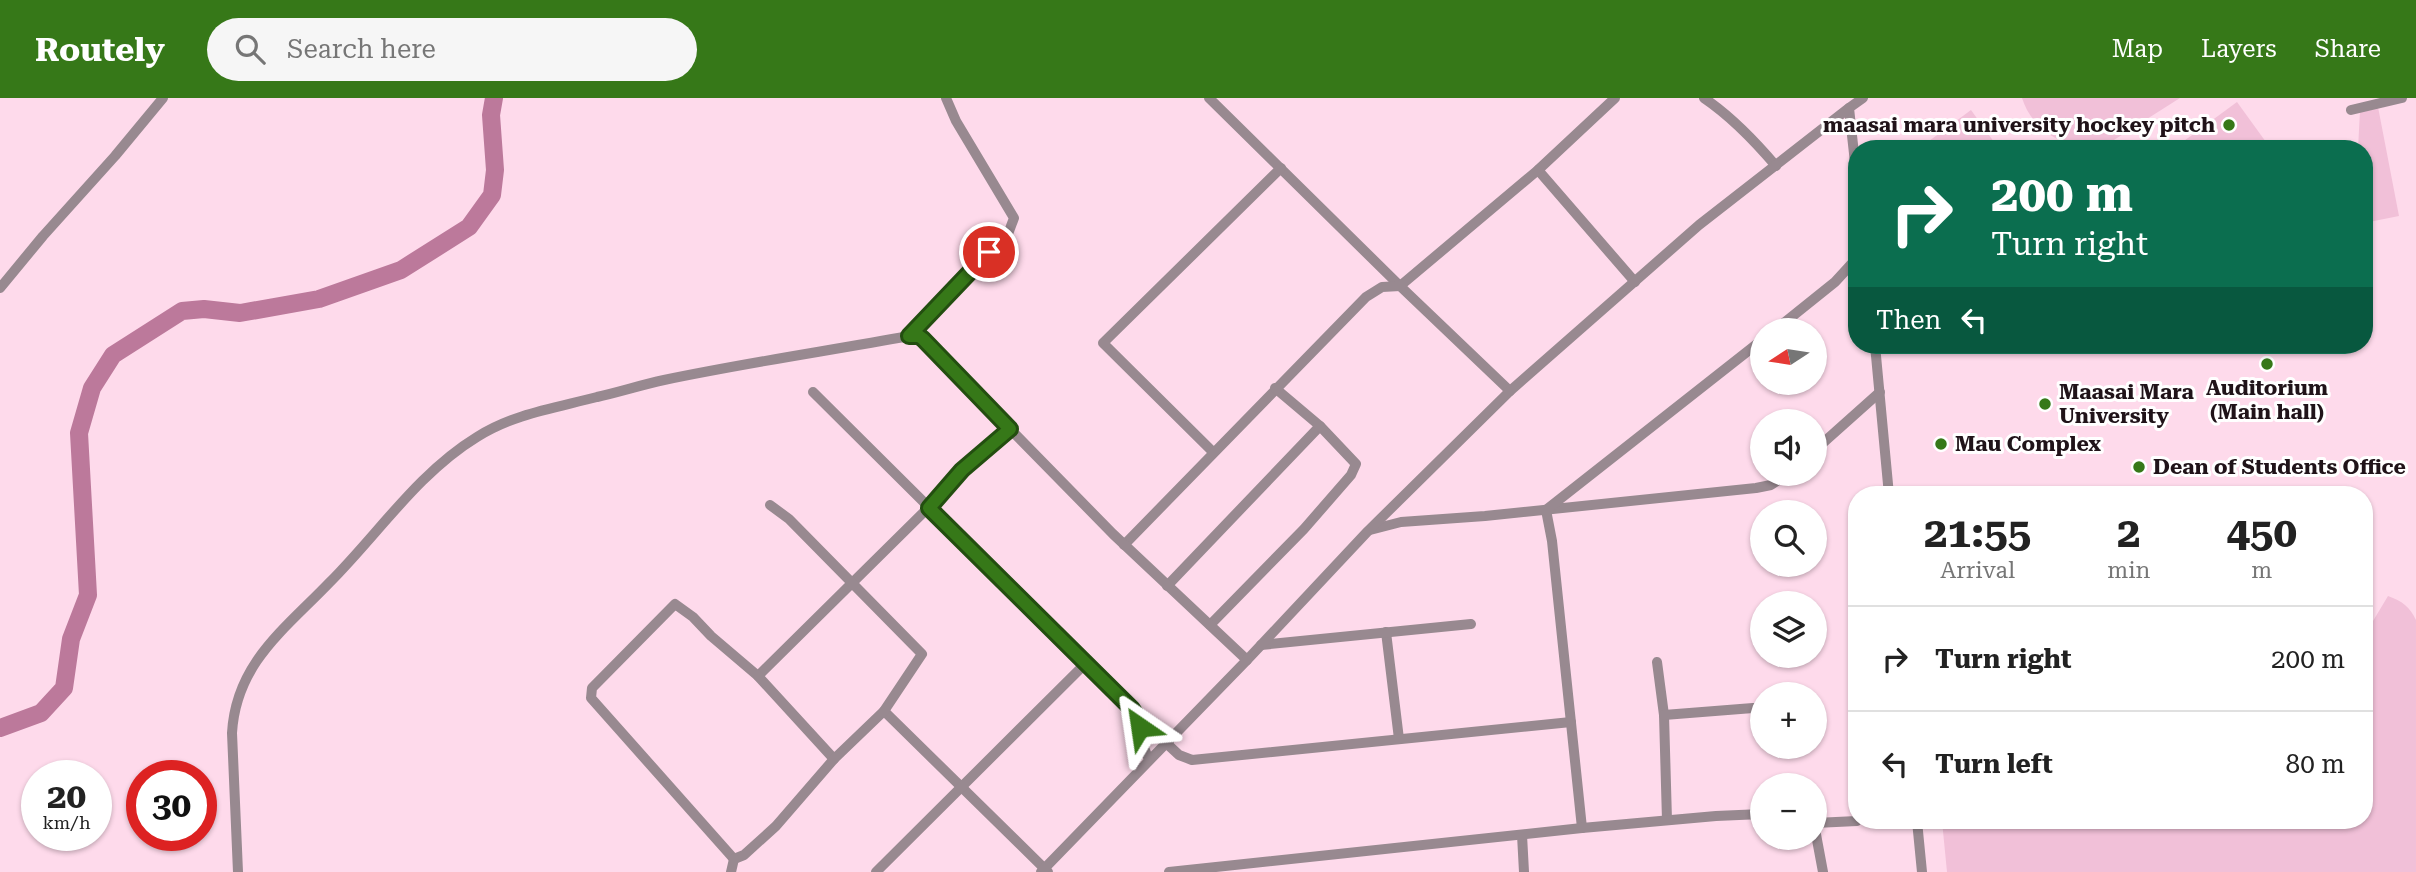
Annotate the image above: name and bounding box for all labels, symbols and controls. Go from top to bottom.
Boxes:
search box [207,18,697,81]
text: Routely [35,30,165,69]
icon: search [231,30,269,68]
text: Search here [287,34,436,64]
text: Map [2112,35,2163,63]
text: Layers [2201,35,2277,63]
text: Share [2315,35,2381,63]
place label: maasai mara university hockey pitch [1823,113,2215,137]
marker: maasai mara university hockey pitch [2221,117,2237,133]
text: 200 m [1991,166,2133,223]
icon: right [1876,168,1967,259]
pin [959,222,1019,282]
text: Turn right [1991,225,2148,263]
icon: arrive [970,233,1008,271]
icon: left [1955,301,1993,339]
text: Then [1876,305,1941,335]
north arrow [1750,318,1827,396]
map controls [1750,318,1827,850]
marker: Auditorium (Main hall) [2259,356,2275,372]
place label: Auditorium (Main hall) [2206,376,2328,424]
place label: Maasai Mara University [2059,380,2194,428]
marker: Maasai Mara University [2037,396,2053,412]
button: sound [1750,409,1827,486]
place label: Mau Complex [1955,432,2101,456]
marker: Mau Complex [1933,436,1949,452]
place label: Dean of Students Office [2153,455,2406,479]
marker: Dean of Students Office [2131,459,2147,475]
button: search [1750,500,1827,577]
text: 21:55 [1924,508,2031,557]
text: 2 [2117,508,2141,557]
text: 450 [2226,508,2297,557]
text: Arrival [1940,557,2015,584]
text: min [2107,557,2150,584]
text: m [2251,557,2272,584]
button: layers [1750,591,1827,668]
icon: right [1876,640,1914,678]
text: Turn right [1935,644,2071,674]
text: 200 m [2271,644,2345,674]
button: + [1750,682,1827,759]
position arrow [1103,690,1177,764]
icon: left [1876,745,1914,783]
text: Turn left [1935,749,2053,779]
text: 80 m [2286,749,2345,779]
speed limit sign: 30 [126,760,217,851]
button: − [1750,773,1827,850]
text: 20 [47,776,86,817]
text: km/h [42,812,91,833]

